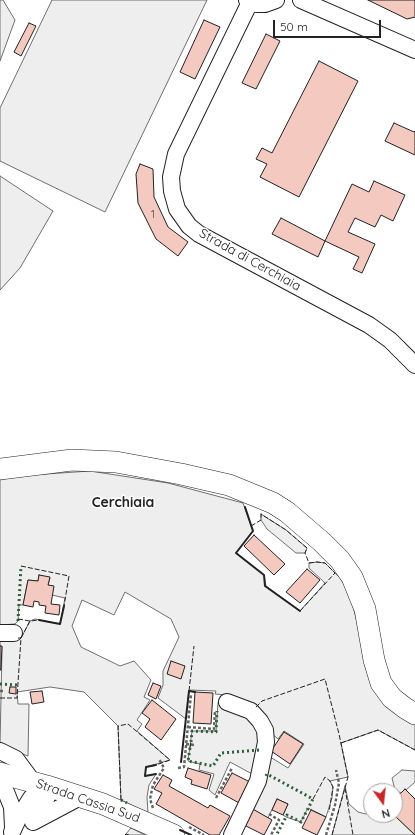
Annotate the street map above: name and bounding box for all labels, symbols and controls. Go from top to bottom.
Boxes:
scale bar [275,12,383,38]
text: 50 m [280,19,308,34]
house number: 1 [151,208,155,222]
street label: Strada di Cerchiaia [196,226,304,294]
district label: Cerchiaia [92,495,154,511]
street label: Strada Cassia Sud [34,776,142,826]
north arrow [363,783,403,823]
text: N [380,806,392,821]

